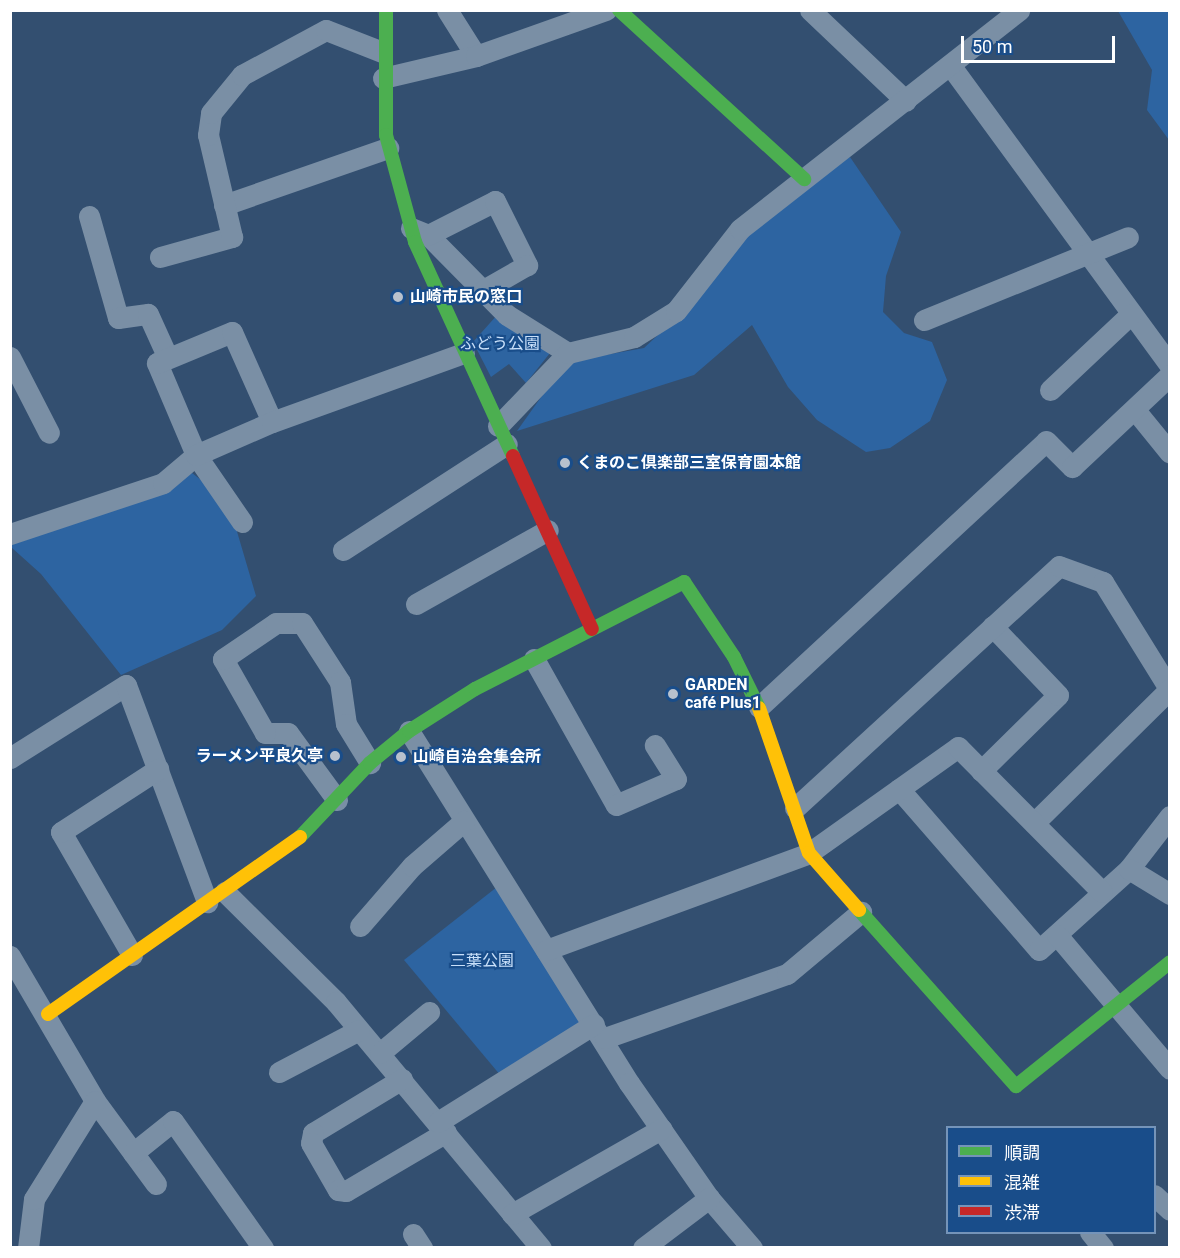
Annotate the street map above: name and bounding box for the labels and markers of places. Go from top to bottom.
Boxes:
place label: 山崎市民の窓口 [410,287,522,307]
marker: 山崎市民の窓口 [391,290,405,304]
place label: くまのこ倶楽部三室保育園本館 [577,453,801,473]
marker: くまのこ倶楽部三室保育園本館 [558,456,572,470]
place label: GARDEN café Plus1 [685,675,761,713]
marker: GARDEN café Plus1 [666,687,680,701]
place label: ラーメン平良久亭 [195,746,323,766]
place label: 山崎自治会集会所 [413,747,541,767]
marker: ラーメン平良久亭 [328,749,342,763]
marker: 山崎自治会集会所 [394,750,408,764]

